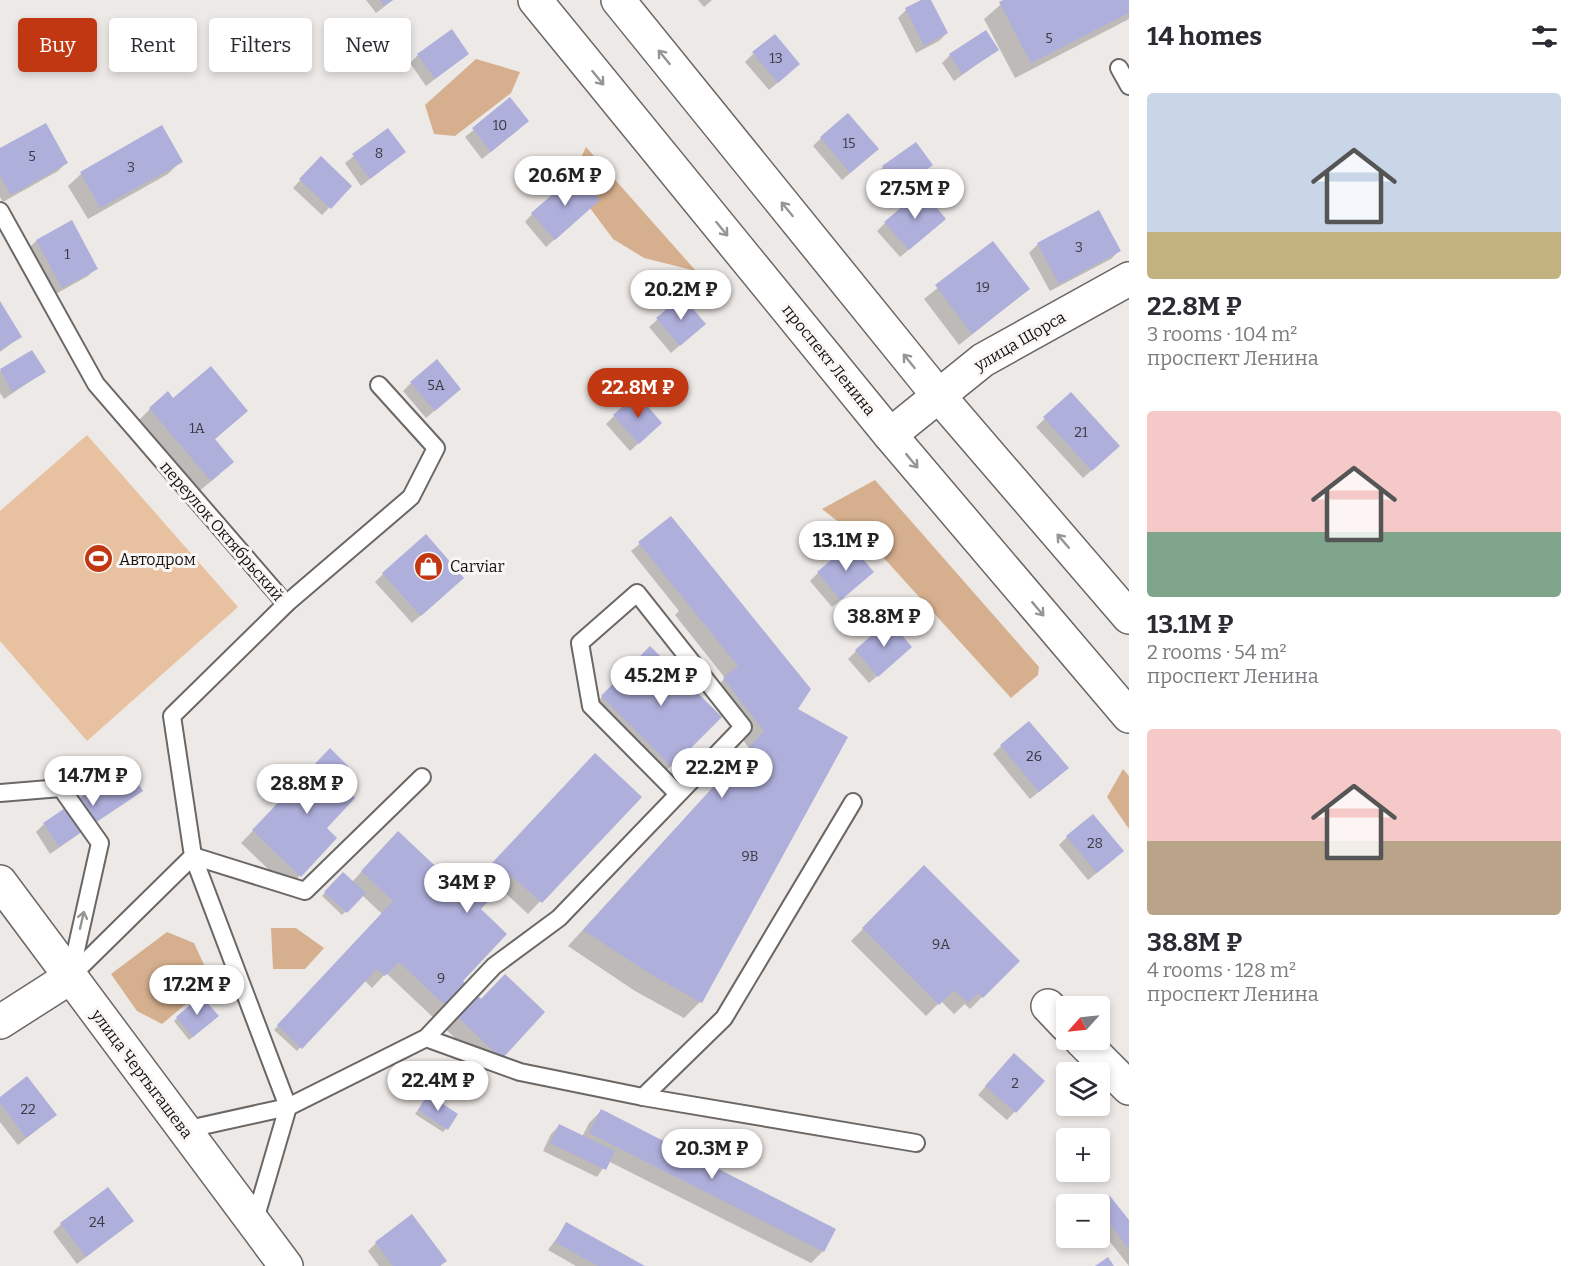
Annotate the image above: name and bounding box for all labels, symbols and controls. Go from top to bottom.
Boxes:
chip: Buy [18,18,97,72]
chip: Rent [109,18,197,72]
chip: Filters [209,18,312,72]
chip: New [324,18,411,72]
icon: filters [1528,20,1561,53]
text: 14 homes [1147,21,1262,52]
house number: 5 [1045,30,1053,47]
one-way arrow [658,49,671,65]
house number: 13 [769,50,783,67]
one-way arrow [592,70,605,86]
house number: 10 [493,117,507,134]
icon: home [1300,132,1408,240]
house number: 15 [842,135,856,152]
house number: 8 [375,145,383,162]
house number: 5 [28,148,36,165]
pin: 20.6M ₽ [510,156,620,207]
house number: 3 [127,159,135,176]
text: 20.6M ₽ [528,163,602,187]
pin: 27.5M ₽ [860,169,970,220]
text: 27.5M ₽ [880,176,950,200]
one-way arrow [780,202,794,217]
one-way arrow [715,221,728,237]
house number: 3 [1075,239,1083,256]
house number: 1 [64,246,70,263]
pin: 20.2M ₽ [626,270,736,321]
text: 20.2M ₽ [644,277,718,301]
house number: 19 [976,279,990,296]
text: 22.8M ₽ [1147,291,1242,322]
street label: проспект Ленина [778,301,880,420]
street label: улица Щорса [970,307,1069,375]
text: 3 rooms · 104 m² [1147,322,1297,346]
text: проспект Ленина [1147,346,1319,370]
one-way arrow [903,353,916,369]
pin: 22.8M ₽ [583,368,693,419]
text: 22.8M ₽ [602,375,675,399]
house number: 5А [427,377,445,394]
house number: 1А [189,420,205,437]
house number: 21 [1074,424,1088,441]
icon: home [1300,450,1408,558]
one-way arrow [905,453,919,468]
street label: переулок Октябрьский [156,457,288,605]
pin: 13.1M ₽ [791,521,901,572]
text: 13.1M ₽ [813,528,879,552]
one-way arrow [1056,534,1070,549]
sports icon: Автодром [82,543,114,575]
place label: Автодром [119,550,196,569]
shop icon: Carviar [413,550,445,582]
place label: Carviar [450,557,505,576]
pin: 38.8M ₽ [829,597,939,648]
one-way arrow [1032,601,1045,617]
text: 38.8M ₽ [847,604,921,628]
text: 13.1M ₽ [1147,609,1234,640]
text: 2 rooms · 54 m² [1147,640,1287,664]
pin: 45.2M ₽ [606,656,716,707]
text: 45.2M ₽ [624,663,698,687]
text: проспект Ленина [1147,664,1319,688]
pin: 22.2M ₽ [667,748,777,799]
house number: 26 [1026,748,1042,765]
text: 22.2M ₽ [686,755,758,779]
pin: 14.7M ₽ [38,756,148,807]
text: 14.7M ₽ [58,763,128,787]
pin: 28.8M ₽ [252,764,362,815]
icon: home [1300,768,1408,876]
text: 28.8M ₽ [270,771,344,795]
house number: 28 [1087,835,1103,852]
house number: 9В [741,848,759,865]
pin: 34M ₽ [425,863,509,914]
text: 34M ₽ [438,870,496,894]
one-way arrow [77,911,88,931]
text: 38.8M ₽ [1147,927,1242,958]
house number: 9А [932,936,950,953]
text: 4 rooms · 128 m² [1147,958,1296,982]
pin: 17.2M ₽ [142,965,252,1016]
house number: 9 [437,970,445,987]
text: 17.2M ₽ [163,972,231,996]
text: проспект Ленина [1147,982,1319,1006]
north arrow [1056,996,1110,1050]
map controls [1056,996,1110,1248]
street label: улица Чертыгашева [87,1005,197,1142]
pin: 22.4M ₽ [383,1061,493,1112]
button: layers [1056,1062,1110,1116]
text: 22.4M ₽ [401,1068,475,1092]
house number: 2 [1011,1075,1019,1092]
house number: 22 [20,1101,36,1118]
button: + [1056,1128,1110,1182]
pin: 20.3M ₽ [657,1129,767,1180]
text: 20.3M ₽ [676,1136,748,1160]
button: − [1056,1194,1110,1248]
house number: 24 [89,1214,105,1231]

